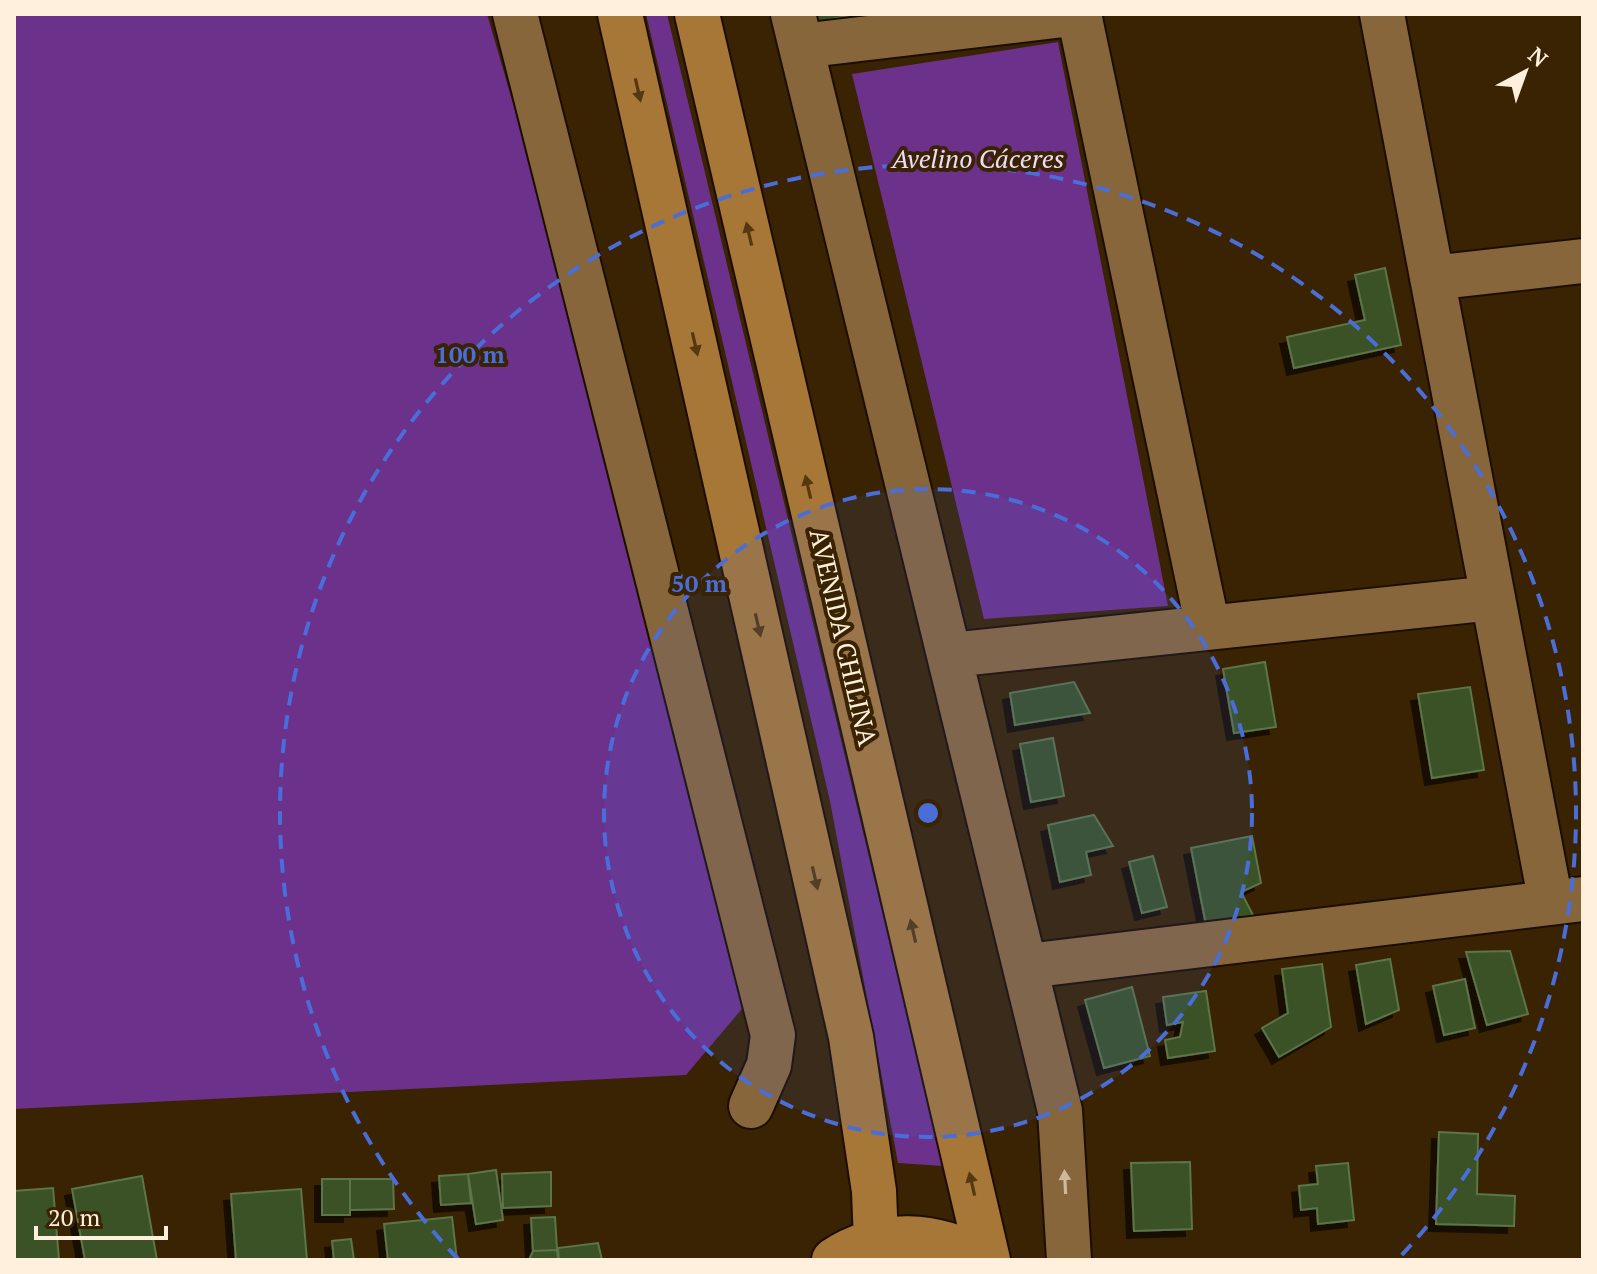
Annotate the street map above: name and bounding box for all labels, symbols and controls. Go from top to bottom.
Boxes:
north arrow [1485,32,1565,112]
text: N [1523,40,1554,73]
one-way arrow [632,78,644,103]
park label: Avelino Cáceres [890,141,1064,175]
one-way arrow [742,221,754,246]
one-way arrow [689,331,702,356]
text: 100 m [435,338,505,370]
one-way arrow [801,474,814,499]
street label: AVENIDA CHILINA [802,525,886,749]
text: 50 m [671,567,727,599]
one-way arrow [752,612,765,637]
centre of rings [914,799,942,827]
one-way arrow [809,866,822,891]
one-way arrow [906,918,919,943]
one-way arrow [1058,1169,1071,1194]
one-way arrow [965,1171,978,1196]
scale bar [36,1190,166,1240]
text: 20 m [48,1201,100,1233]

